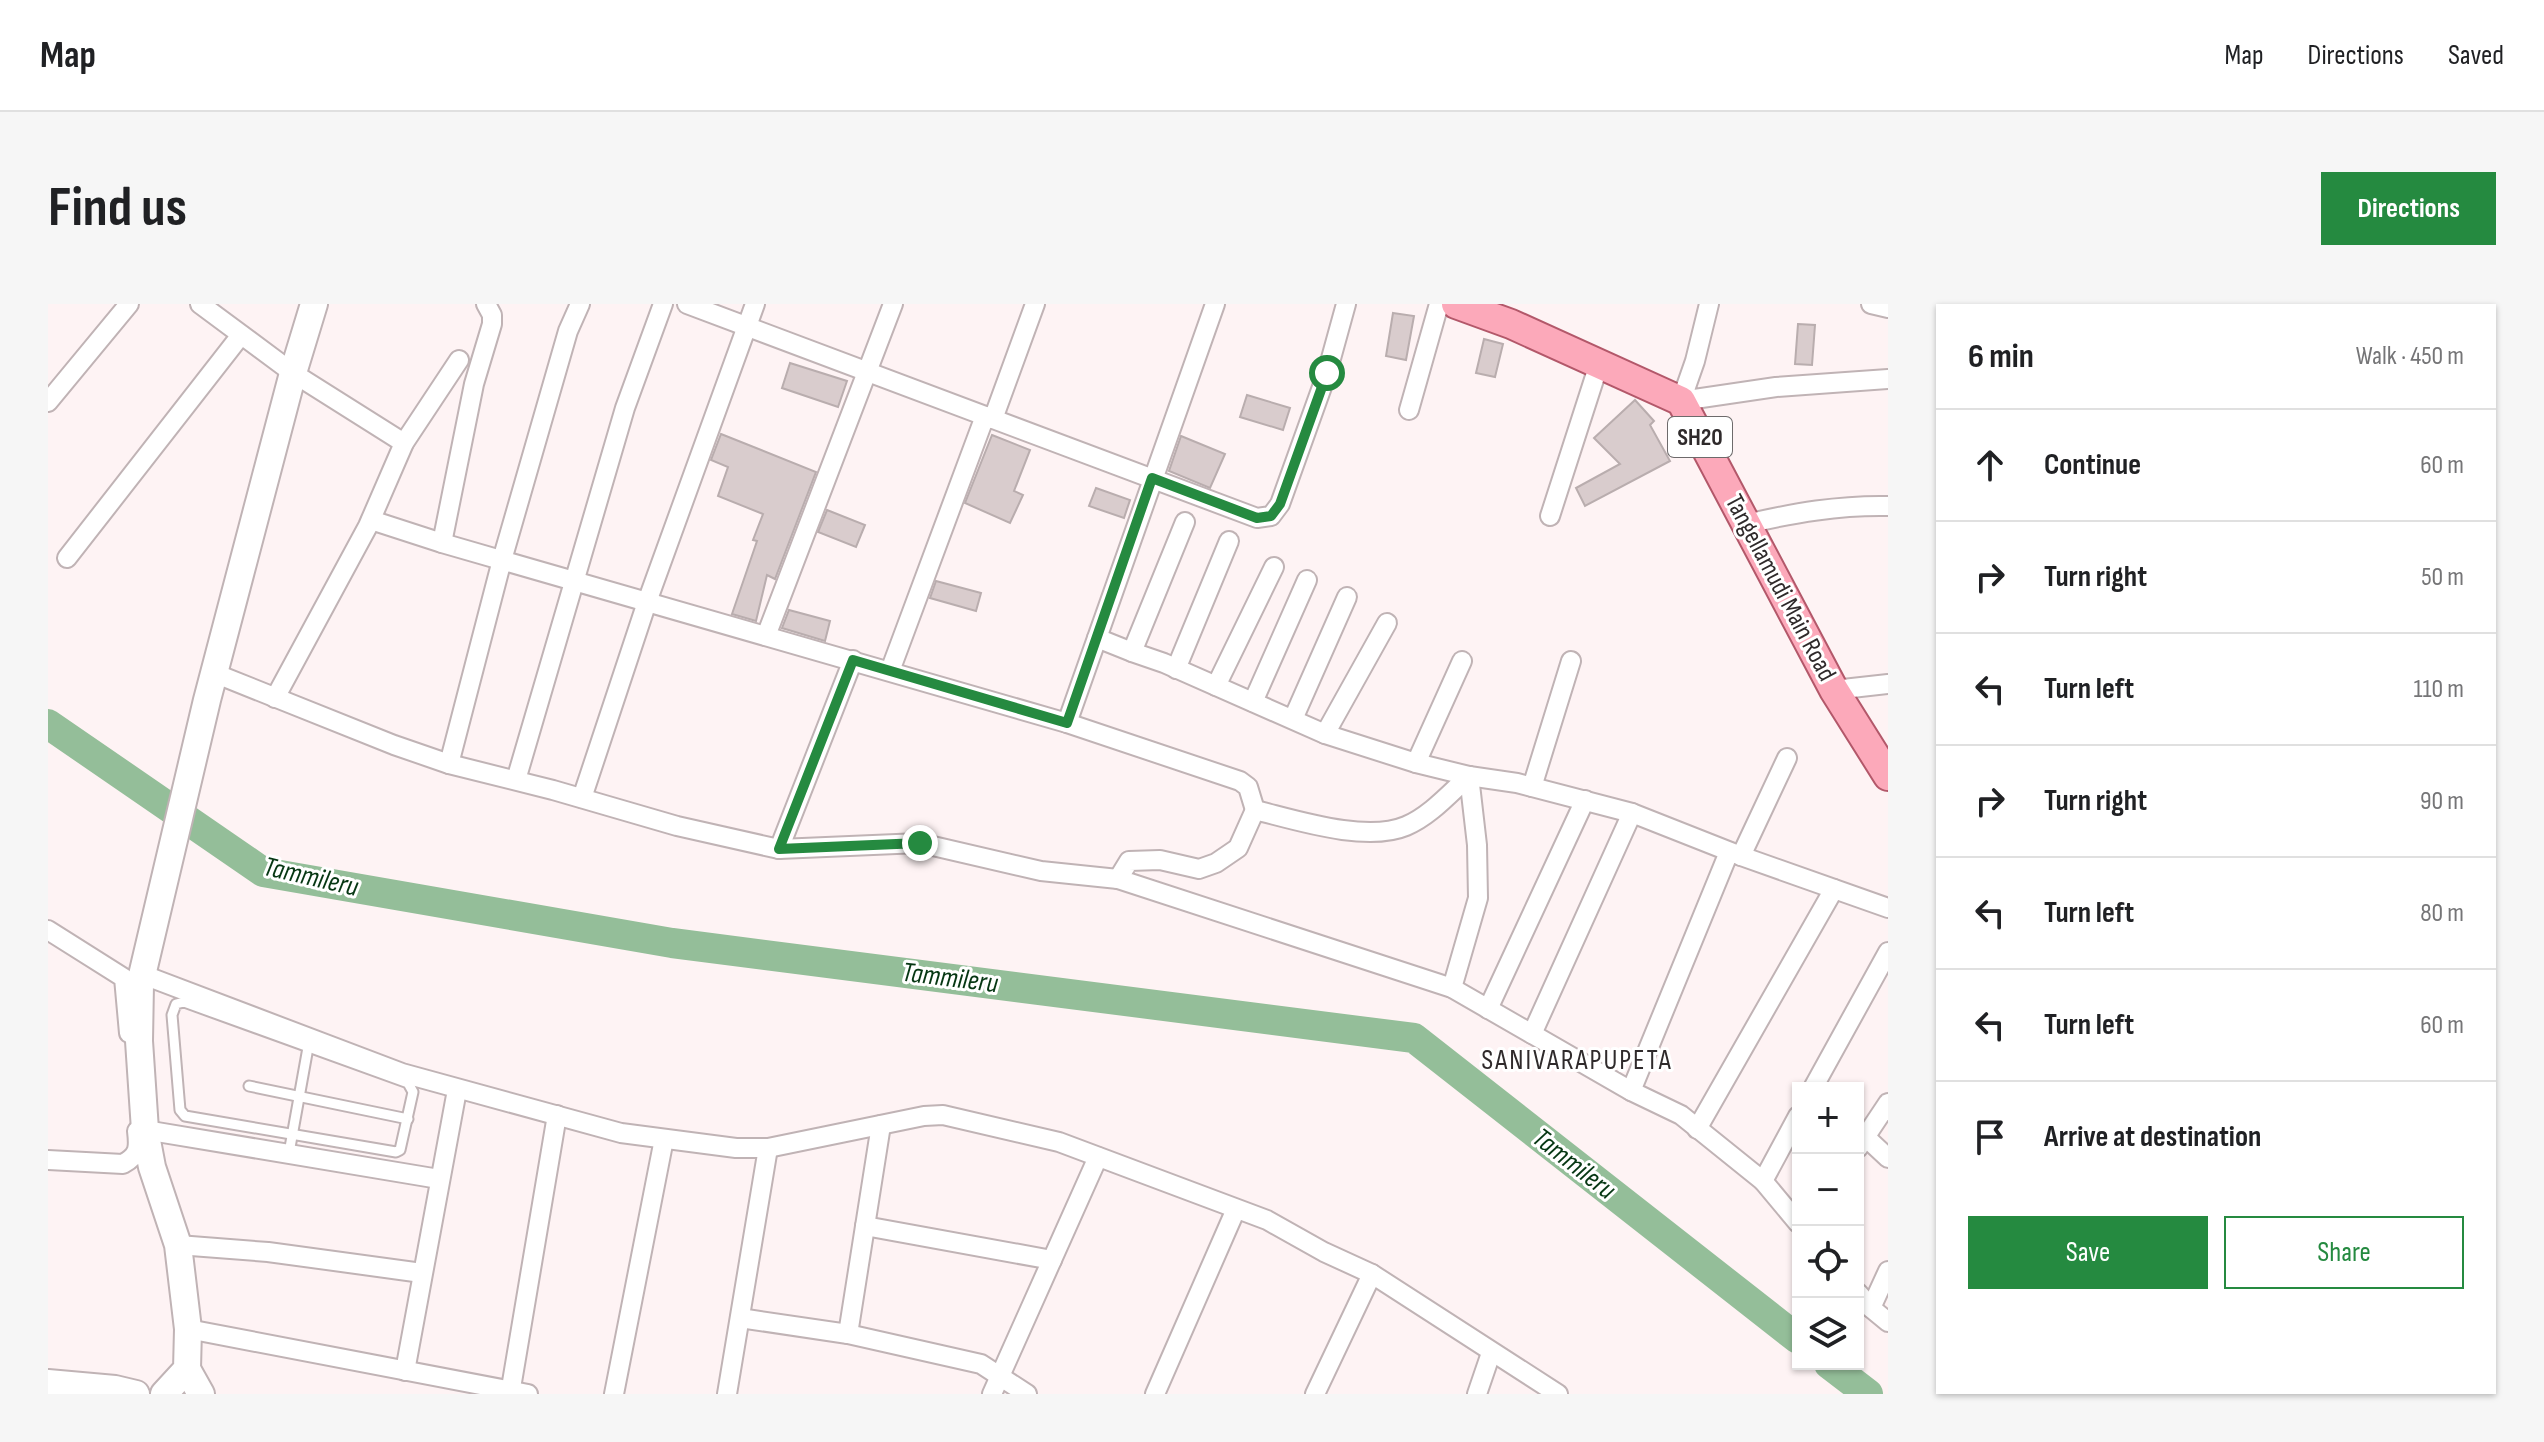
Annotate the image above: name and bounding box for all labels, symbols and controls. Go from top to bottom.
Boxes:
text: Map [40,33,96,78]
text: Map [2225,39,2264,72]
text: Directions [2308,39,2404,72]
text: Saved [2448,39,2504,72]
button: Directions [2321,172,2496,245]
text: Find us [48,175,187,242]
text: 6 min [1968,336,2034,377]
text: Walk · 450 m [2356,341,2464,372]
route start [1309,355,1345,391]
road number: SH20 [1668,417,1732,457]
icon: ahead [1968,443,2012,487]
text: Continue [2044,447,2141,483]
text: 60 m [2420,450,2464,481]
street label: Tangellamudi Main Road [1718,490,1842,686]
icon: right [1968,555,2012,599]
text: Turn right [2044,559,2147,595]
text: 50 m [2421,562,2464,593]
icon: left [1968,667,2012,711]
text: Turn left [2044,671,2134,707]
text: 110 m [2413,674,2464,705]
icon: right [1968,779,2012,823]
text: Turn right [2044,783,2147,819]
text: 90 m [2420,786,2464,817]
route end [902,825,938,861]
water label: Tammileru [260,850,362,904]
icon: left [1968,891,2012,935]
text: Turn left [2044,895,2134,931]
text: 80 m [2420,898,2464,929]
water label: Tammileru [900,956,1000,1000]
icon: left [1968,1003,2012,1047]
text: Turn left [2044,1007,2134,1043]
text: 60 m [2420,1010,2464,1041]
district label: SANIVARAPUPETA [1481,1044,1673,1077]
map controls [1792,1082,1864,1370]
button: + [1792,1082,1864,1154]
icon: arrive [1968,1115,2012,1159]
text: Arrive at destination [2044,1119,2261,1155]
water label: Tammileru [1526,1121,1623,1207]
button: − [1792,1154,1864,1226]
button: Save [1968,1216,2208,1289]
button: Share [2224,1216,2464,1289]
button: locate [1792,1226,1864,1298]
button: layers [1792,1298,1864,1370]

